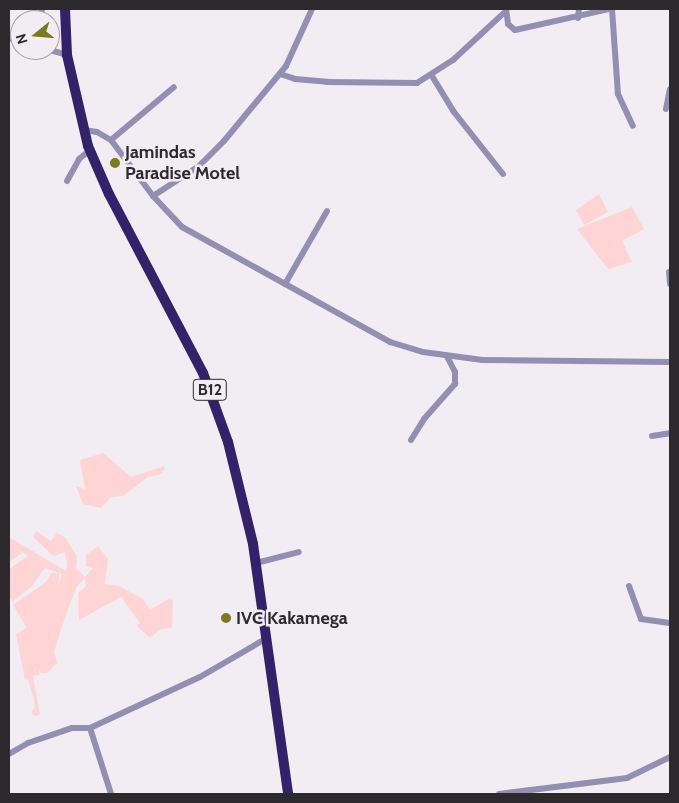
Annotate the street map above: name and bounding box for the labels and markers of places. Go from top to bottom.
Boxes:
place label: Jamindas Paradise Motel [125,142,240,184]
marker: Jamindas Paradise Motel [109,157,121,169]
place label: IVC Kakamega [236,607,348,629]
marker: IVC Kakamega [220,612,232,624]

